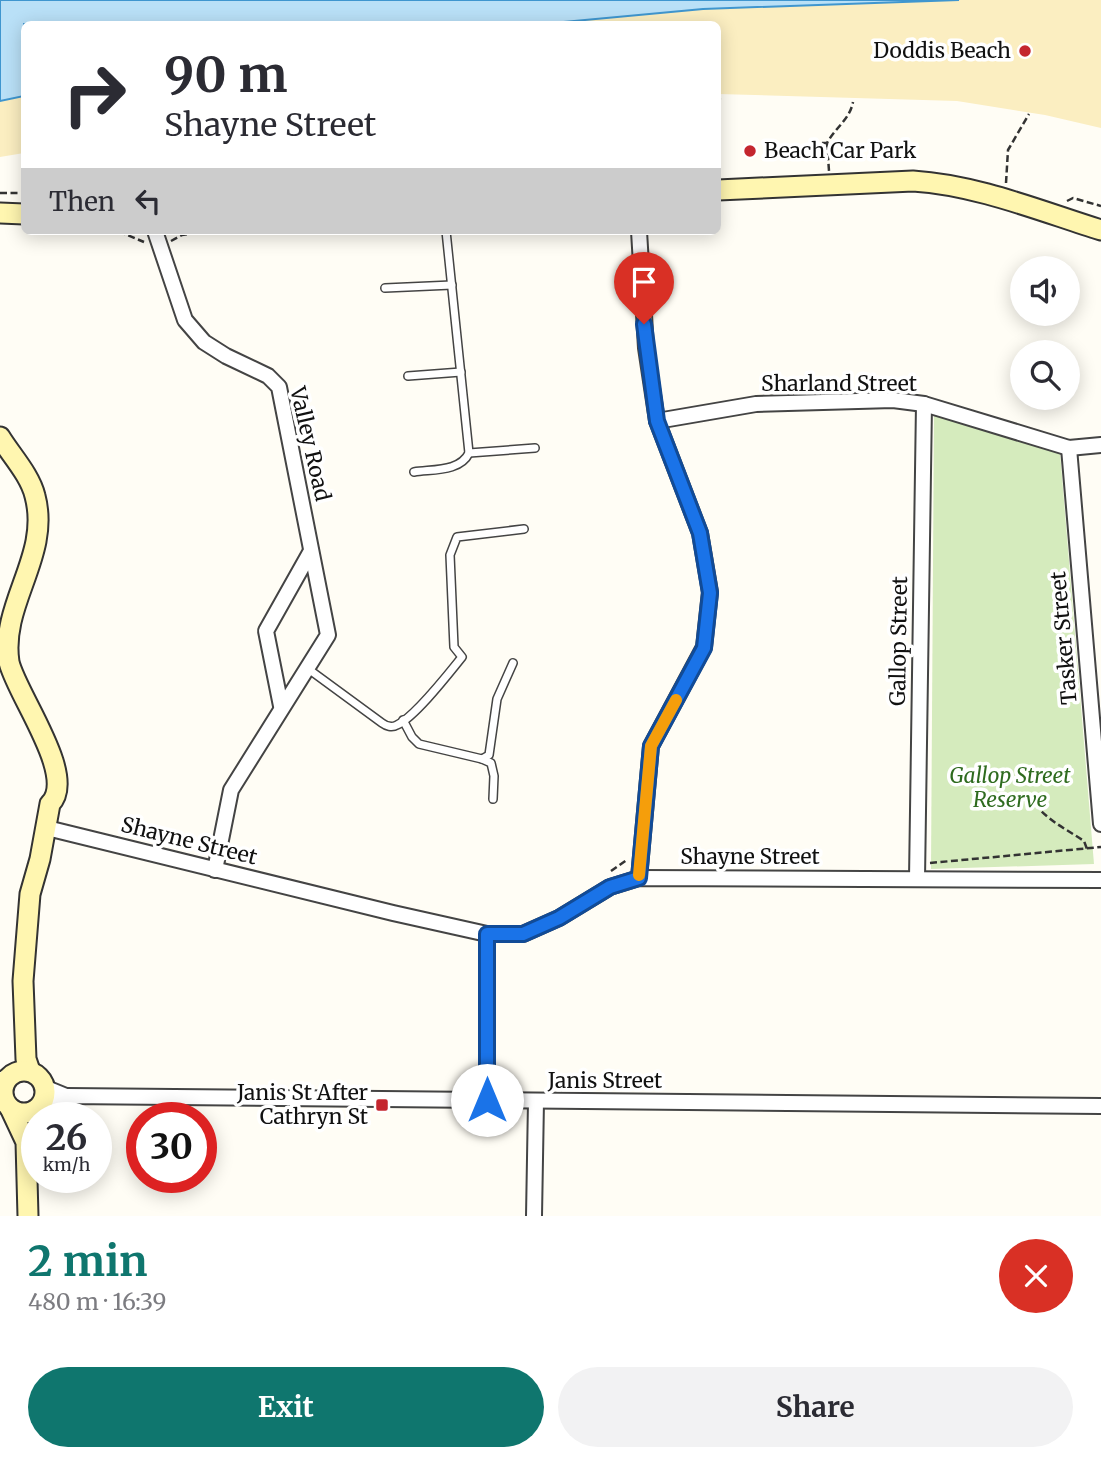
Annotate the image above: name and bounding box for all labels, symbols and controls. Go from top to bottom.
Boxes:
place label: Doddis Beach [873,37,1011,64]
marker: Doddis Beach [1017,43,1033,59]
text: 90 m [164,44,288,105]
icon: right [49,49,140,140]
text: Shayne Street [164,105,376,145]
place label: Beach Car Park [764,137,917,164]
marker: Beach Car Park [742,143,758,159]
icon: left [129,182,167,220]
text: Then [49,185,115,218]
pin [614,252,674,324]
map controls [1010,256,1080,410]
button: sound [1010,256,1080,326]
icon: arrive [625,263,663,301]
button: search [1010,340,1080,410]
street label: Sharland Street [761,370,917,397]
street label: Valley Road [284,383,337,504]
street label: Tasker Street [1044,570,1083,706]
street label: Gallop Street [884,576,913,706]
park label: Gallop Street Reserve [950,762,1071,813]
street label: Shayne Street [118,811,260,870]
street label: Shayne Street [680,843,820,870]
position arrow [450,1063,524,1137]
street label: Janis Street [547,1067,662,1094]
place label: Janis St After Cathryn St [236,1079,368,1130]
marker: Janis St After Cathryn St [374,1097,390,1113]
speed limit sign: 30 [126,1102,217,1193]
text: 26 [46,1116,87,1160]
text: km/h [43,1153,90,1176]
text: 2 min [28,1235,148,1287]
button: close [999,1239,1073,1313]
text: 480 m · 16:39 [28,1287,166,1316]
button: Exit [28,1367,544,1447]
button: Share [558,1367,1073,1447]

